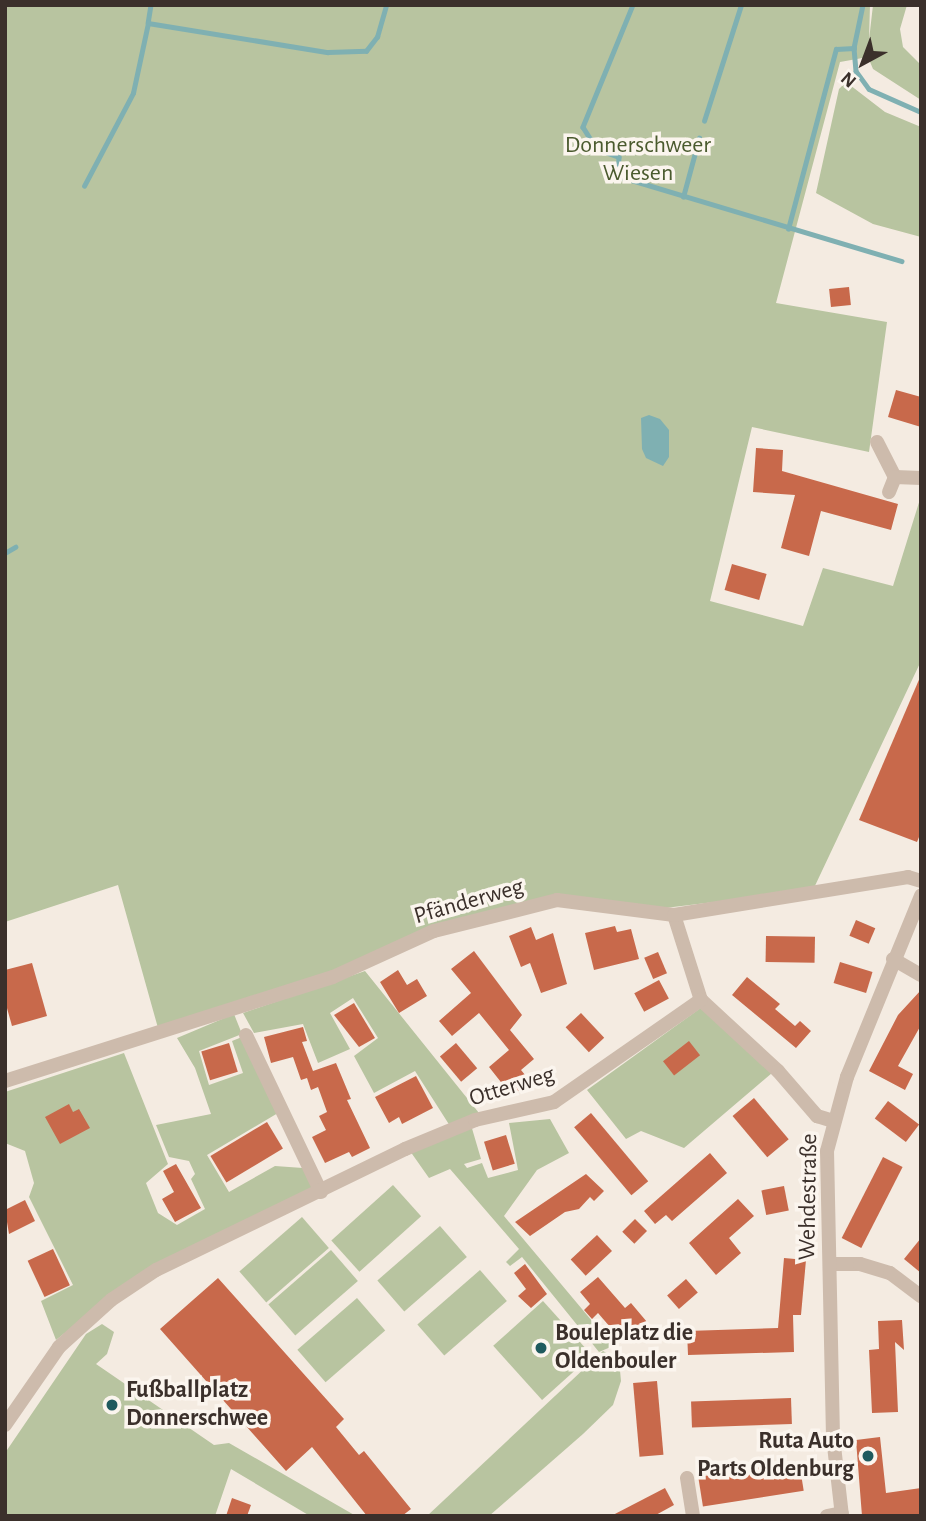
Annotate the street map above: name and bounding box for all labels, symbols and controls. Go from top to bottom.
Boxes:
north arrow [828,28,898,98]
text: N [838,68,860,91]
park label: Donnerschweer Wiesen [565,132,711,188]
street label: Pfänderweg [411,873,527,931]
street label: Otterweg [466,1060,558,1114]
street label: Wehdestraße [793,1133,825,1261]
place label: Bouleplatz die Oldenbouler [555,1320,693,1376]
marker: Bouleplatz die Oldenbouler [533,1340,549,1356]
place label: Fußballplatz Donnerschwee [126,1377,268,1433]
marker: Fußballplatz Donnerschwee [104,1397,120,1413]
place label: Ruta Auto Parts Oldenburg [697,1428,854,1484]
marker: Ruta Auto Parts Oldenburg [860,1448,876,1464]

